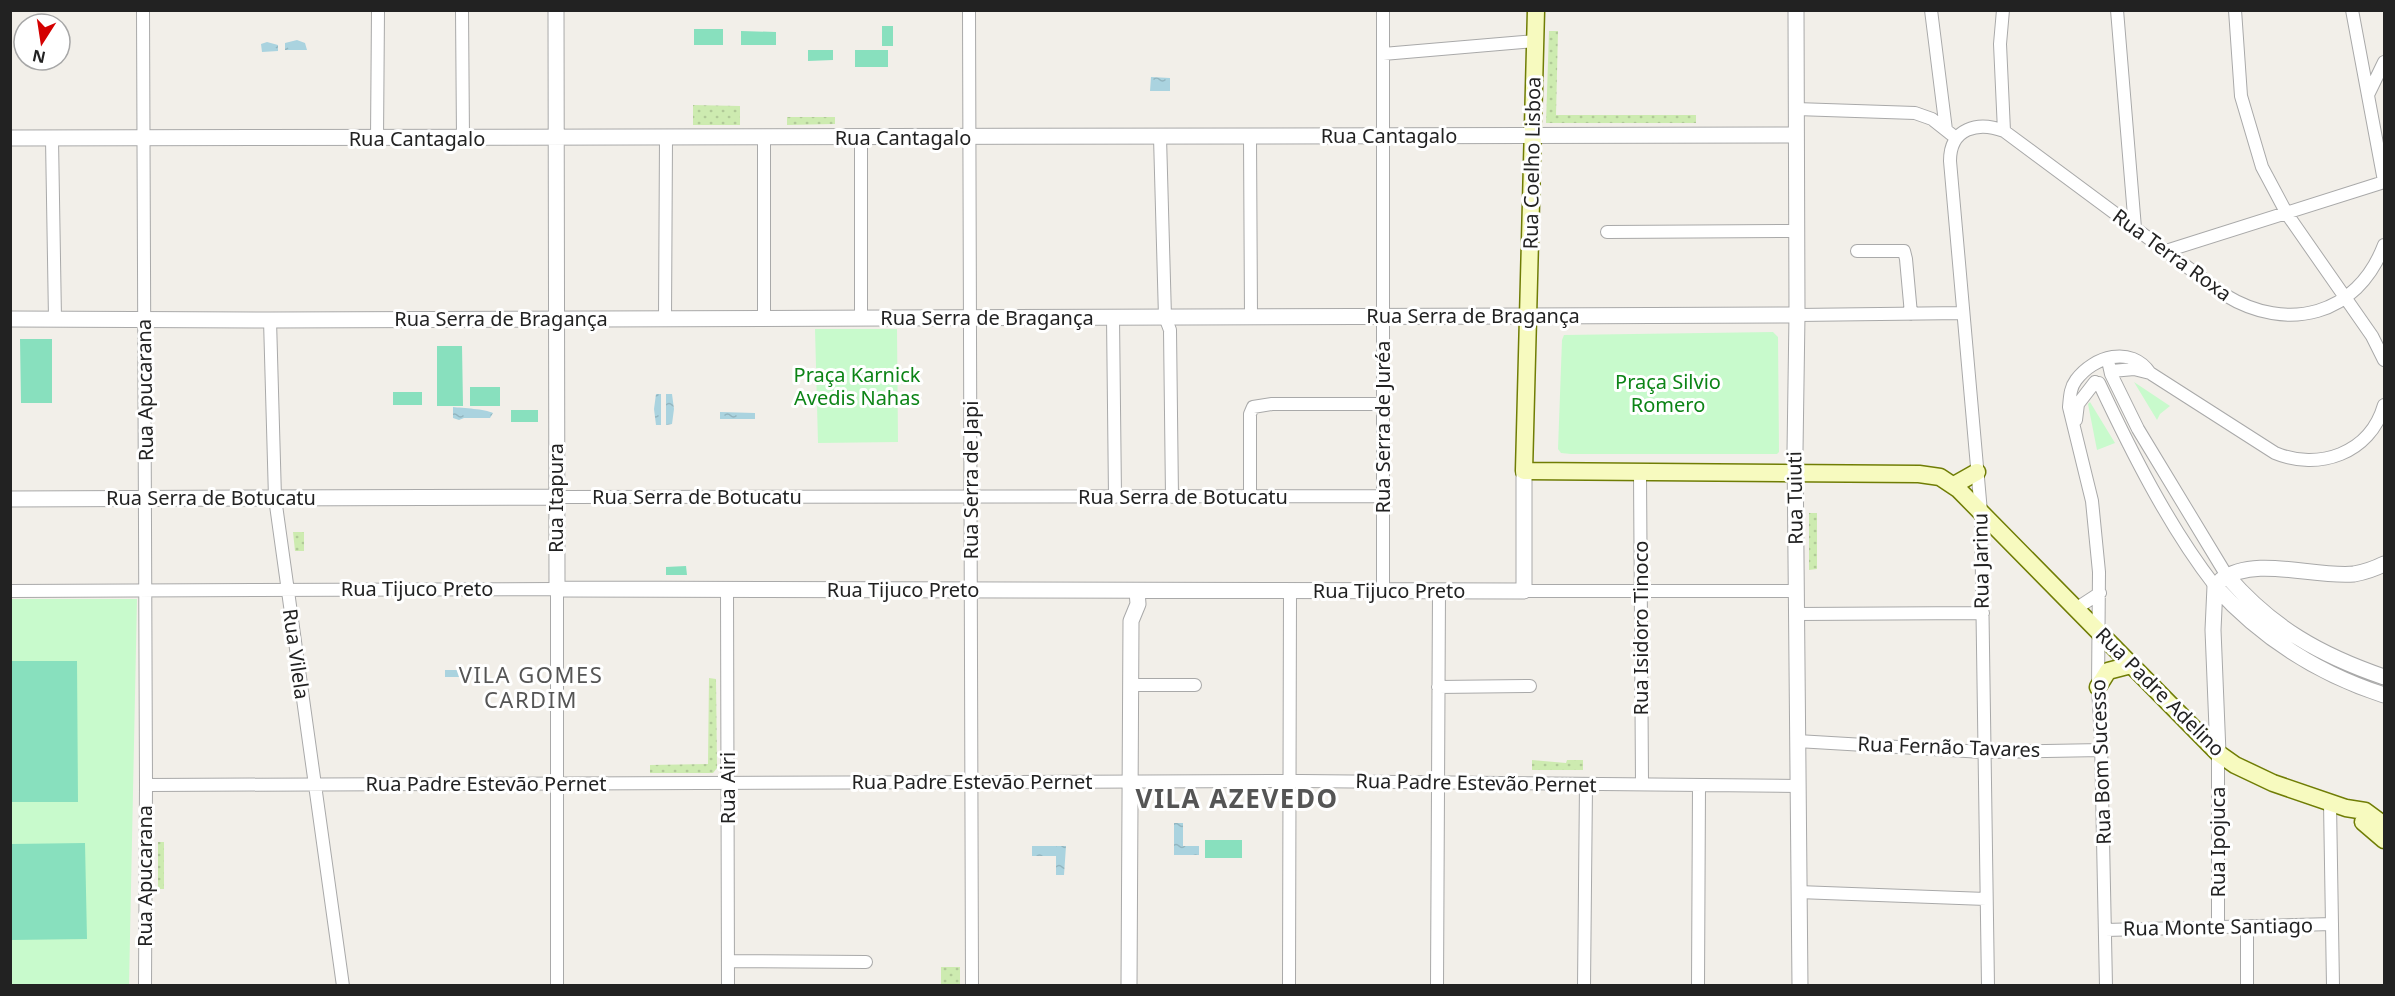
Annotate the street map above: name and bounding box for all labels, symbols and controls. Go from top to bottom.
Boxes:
north arrow [12,12,72,72]
text: N [30,45,48,69]
street label: Rua Coelho Lisboa [1516,76,1547,250]
street label: Rua Cantagalo [1321,122,1457,149]
street label: Rua Cantagalo [835,124,971,151]
street label: Rua Cantagalo [349,125,485,152]
street label: Rua Terra Roxa [2107,202,2237,307]
street label: Rua Serra de Bragança [1366,302,1580,329]
street label: Rua Serra de Bragança [880,304,1094,331]
street label: Rua Serra de Bragança [394,305,608,332]
street label: Rua Apucarana [130,319,159,461]
street label: Rua Serra de Juréa [1369,341,1396,513]
park label: Praça Karnick Avedis Nahas [794,361,921,411]
park label: Praça Silvio Romero [1615,368,1721,418]
street label: Rua Serra de Japi [957,401,984,559]
street label: Rua Itapura [542,443,569,553]
street label: Rua Tuiuti [1780,451,1809,545]
street label: Rua Serra de Botucatu [592,483,802,510]
street label: Rua Serra de Botucatu [1078,483,1288,510]
street label: Rua Serra de Botucatu [106,484,316,511]
street label: Rua Jarinu [1966,513,1995,609]
street label: Rua Isidoro Tinoco [1627,541,1654,715]
street label: Rua Tijuco Preto [341,575,493,602]
street label: Rua Tijuco Preto [827,576,979,603]
street label: Rua Tijuco Preto [1313,577,1465,604]
street label: Rua Vilela [277,607,316,701]
street label: Rua Padre Adelino [2090,621,2231,762]
district label: VILA GOMES CARDIM [459,659,603,714]
street label: Rua Bom Sucesso [2084,679,2117,845]
street label: Rua Fernão Tavares [1857,730,2041,763]
street label: Rua Airi [714,752,741,824]
street label: Rua Padre Estevão Pernet [1355,767,1597,798]
street label: Rua Padre Estevão Pernet [851,768,1093,795]
street label: Rua Padre Estevão Pernet [365,770,607,797]
district label: VILA AZEVEDO [1136,780,1338,816]
street label: Rua Ipojuca [2204,787,2231,897]
street label: Rua Apucarana [131,805,158,947]
street label: Rua Monte Santiago [2123,911,2313,942]

